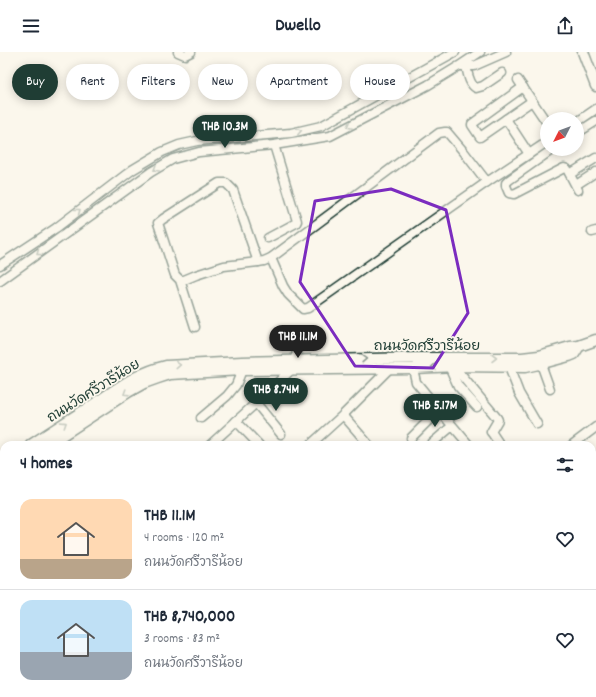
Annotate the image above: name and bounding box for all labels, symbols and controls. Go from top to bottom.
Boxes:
text: Dwello [275,14,321,39]
icon: menu [20,15,42,37]
icon: share [554,15,576,37]
chip: Buy [12,64,58,100]
chip: Rent [66,64,119,100]
chip: Filters [127,64,190,100]
chip: New [198,64,248,100]
chip: Apartment [256,64,342,100]
chip: House [350,64,410,100]
north arrow [540,112,584,156]
map controls [540,112,584,156]
pin: THB 10.3M [179,115,271,149]
text: THB 10.3M [202,118,248,137]
one-way arrow [346,121,353,129]
one-way arrow [296,127,302,136]
one-way arrow [153,165,160,172]
one-way arrow [74,209,81,216]
one-way arrow [36,248,43,256]
pin: THB 11.1M [252,325,344,359]
text: THB 11.1M [278,328,318,347]
street label: ถนนวัดศรีวารีน้อย [374,337,480,357]
one-way arrow [491,354,497,362]
street label: ถนนวัดศรีวารีน้อย [44,355,145,428]
one-way arrow [361,355,367,364]
one-way arrow [175,361,181,370]
one-way arrow [431,363,437,371]
pin: THB 8.74M [230,378,322,412]
text: THB 8.74M [253,381,299,400]
one-way arrow [123,389,130,396]
pin: THB 5.17M [389,394,481,428]
text: THB 5.17M [413,397,457,416]
one-way arrow [59,421,66,428]
text: 4 homes [20,453,73,477]
icon: filters [554,454,576,476]
text: THB 11.1M [144,505,195,529]
icon: home [52,515,100,563]
icon: heart [554,528,576,550]
text: 4 rooms · 120 m² [144,529,224,548]
text: ถนนวัดศรีวารีน้อย [144,554,243,573]
text: THB 8,740,000 [144,606,235,630]
icon: home [52,616,100,664]
icon: heart [554,629,576,651]
text: 3 rooms · 83 m² [144,630,220,649]
text: ถนนวัดศรีวารีน้อย [144,655,243,674]

